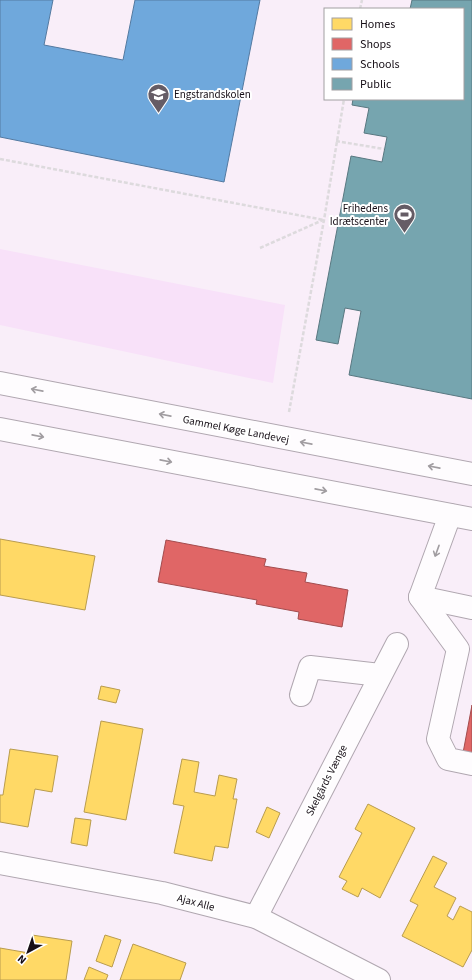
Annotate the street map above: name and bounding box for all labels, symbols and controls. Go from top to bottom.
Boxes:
legend [324,8,464,100]
text: Homes [360,16,395,33]
text: Shops [360,36,391,53]
text: Schools [360,56,400,73]
text: Public [360,76,392,93]
school or university icon: Engstrandskolen [146,81,172,114]
place label: Engstrandskolen [174,87,251,102]
place label: Frihedens Idrætscenter [330,201,388,229]
sports icon: Frihedens Idrætscenter [391,201,417,234]
one-way arrow [31,386,44,394]
one-way arrow [158,411,171,419]
street label: Gammel Køge Landevej [181,412,290,447]
one-way arrow [31,432,44,440]
one-way arrow [300,438,313,446]
one-way arrow [159,457,172,465]
one-way arrow [428,463,441,471]
one-way arrow [314,486,327,494]
one-way arrow [432,545,440,557]
street label: Skelgårds Vænge [302,742,351,818]
street label: Ajax Alle [175,890,217,915]
north arrow [8,932,48,972]
text: N [14,951,30,967]

